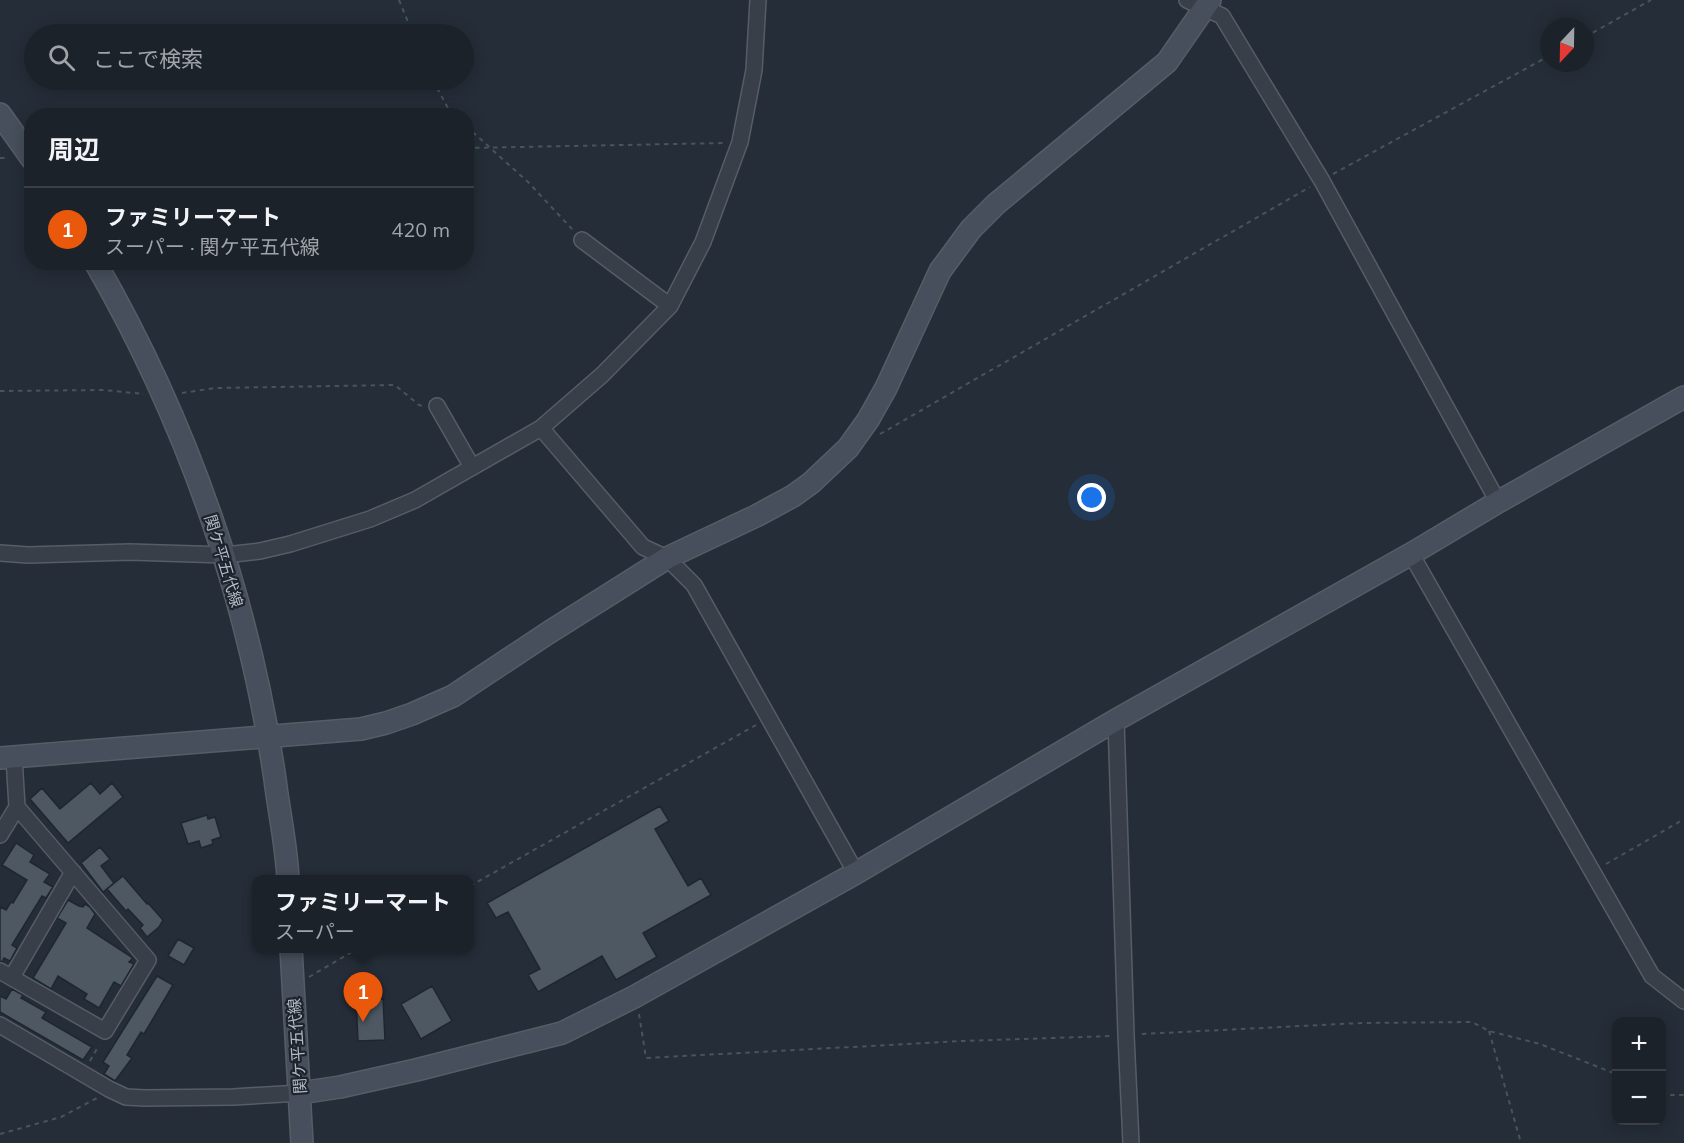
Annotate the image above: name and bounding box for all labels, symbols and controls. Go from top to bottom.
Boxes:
north arrow [1540,18,1594,72]
search box [24,24,474,90]
icon: search [45,41,78,74]
text: ここで検索 [93,45,203,73]
text: 周辺 [48,133,100,166]
text: ファミリーマート [105,203,281,231]
text: 1 [62,217,74,242]
text: 420 m [391,217,450,242]
text: スーパー · 関ケ平五代線 [105,234,320,259]
your location [1077,483,1106,512]
street label: 関ケ平五代線 [200,512,248,610]
popup [252,875,474,953]
text: ファミリーマート [275,888,451,916]
text: スーパー [275,919,355,944]
pin: 1 [344,972,382,1022]
street label: 関ケ平五代線 [284,997,310,1095]
map controls [1612,1017,1666,1125]
button: + [1612,1017,1666,1071]
button: − [1612,1071,1666,1125]

